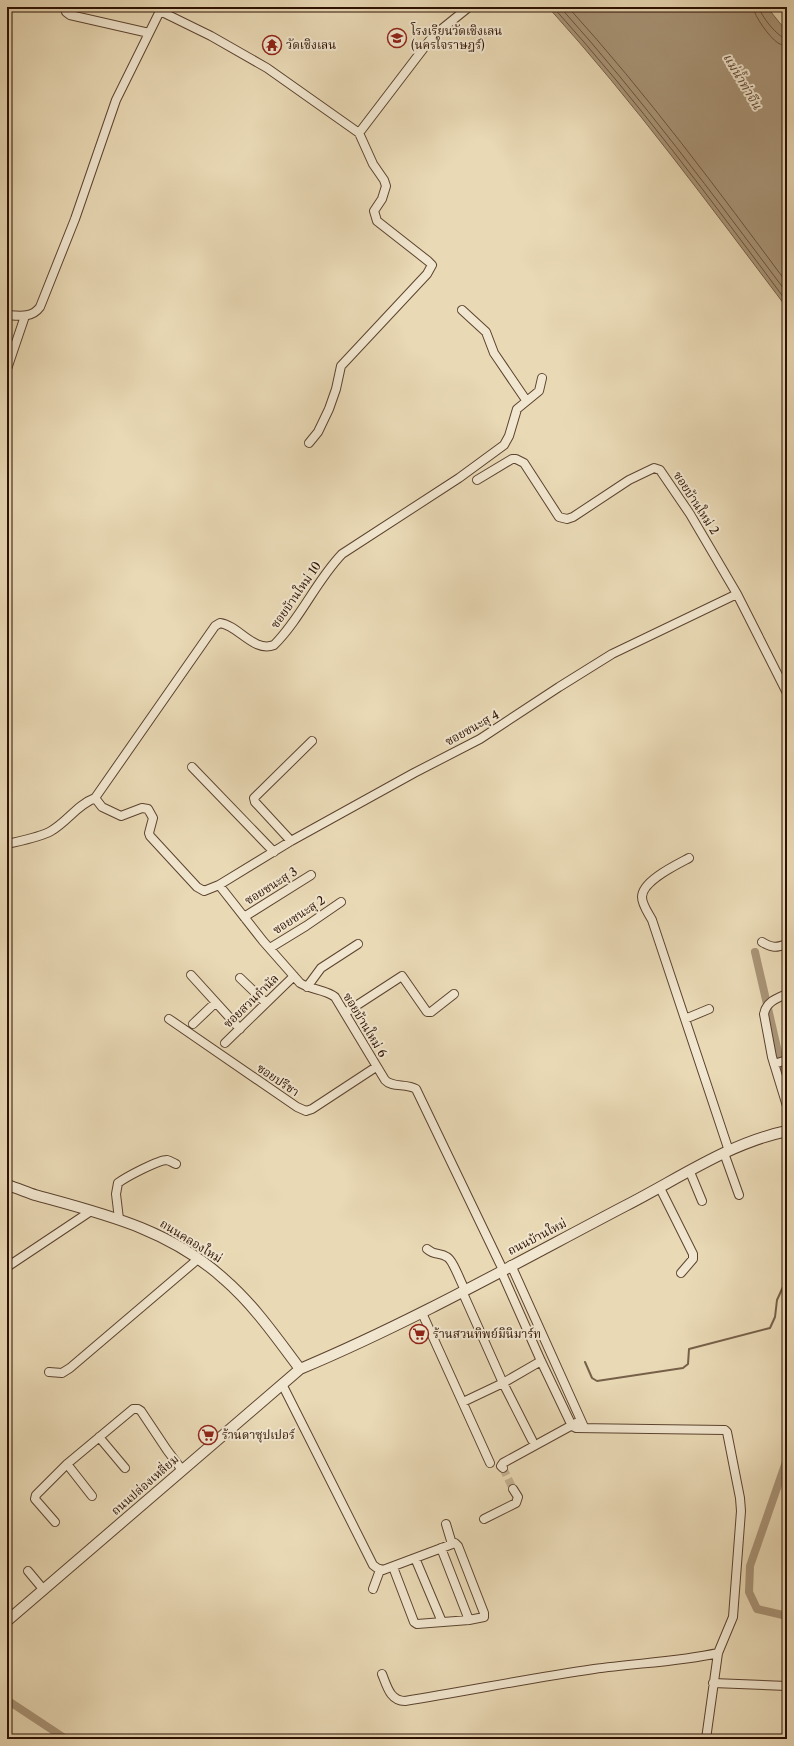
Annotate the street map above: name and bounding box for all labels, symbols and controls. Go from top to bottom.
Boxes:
place label: โรงเรียนวัดเชิงเลน (นครใจราษฎร์) [410,22,502,52]
school or university icon: โรงเรียนวัดเชิงเลน (นครใจราษฎร์) [386,27,408,49]
temple icon: วัดเชิงเลน [261,34,283,56]
place label: วัดเชิงเลน [286,37,336,52]
water label: แม่น้ำท่าจีน [720,50,767,112]
street label: ซอยบ้านใหม่ 2 [670,468,723,537]
street label: ซอยบ้านใหม่ 10 [266,558,324,631]
street label: ซอยชนะสุ 4 [442,707,502,749]
street label: ซอยชนะสุ 3 [242,864,300,908]
street label: ซอยชนะสุ 2 [270,892,328,938]
street label: ซอยสวนกำนัล [220,970,281,1031]
street label: ซอยบ้านใหม่ 6 [340,989,391,1060]
street label: ซอยปรีชา [254,1060,302,1099]
street label: ถนนบ้านใหม่ [504,1214,569,1258]
street label: ถนนคลองใหม่ [157,1215,226,1266]
supermarket icon: ร้านสวนทิพย์มินิมาร์ท [408,1323,430,1345]
place label: ร้านสวนทิพย์มินิมาร์ท [433,1326,541,1341]
supermarket icon: ร้านดาซุปเปอร์ [197,1424,219,1446]
place label: ร้านดาซุปเปอร์ [222,1427,296,1443]
street label: ถนนปล่องเหลี่ยม [107,1450,182,1518]

